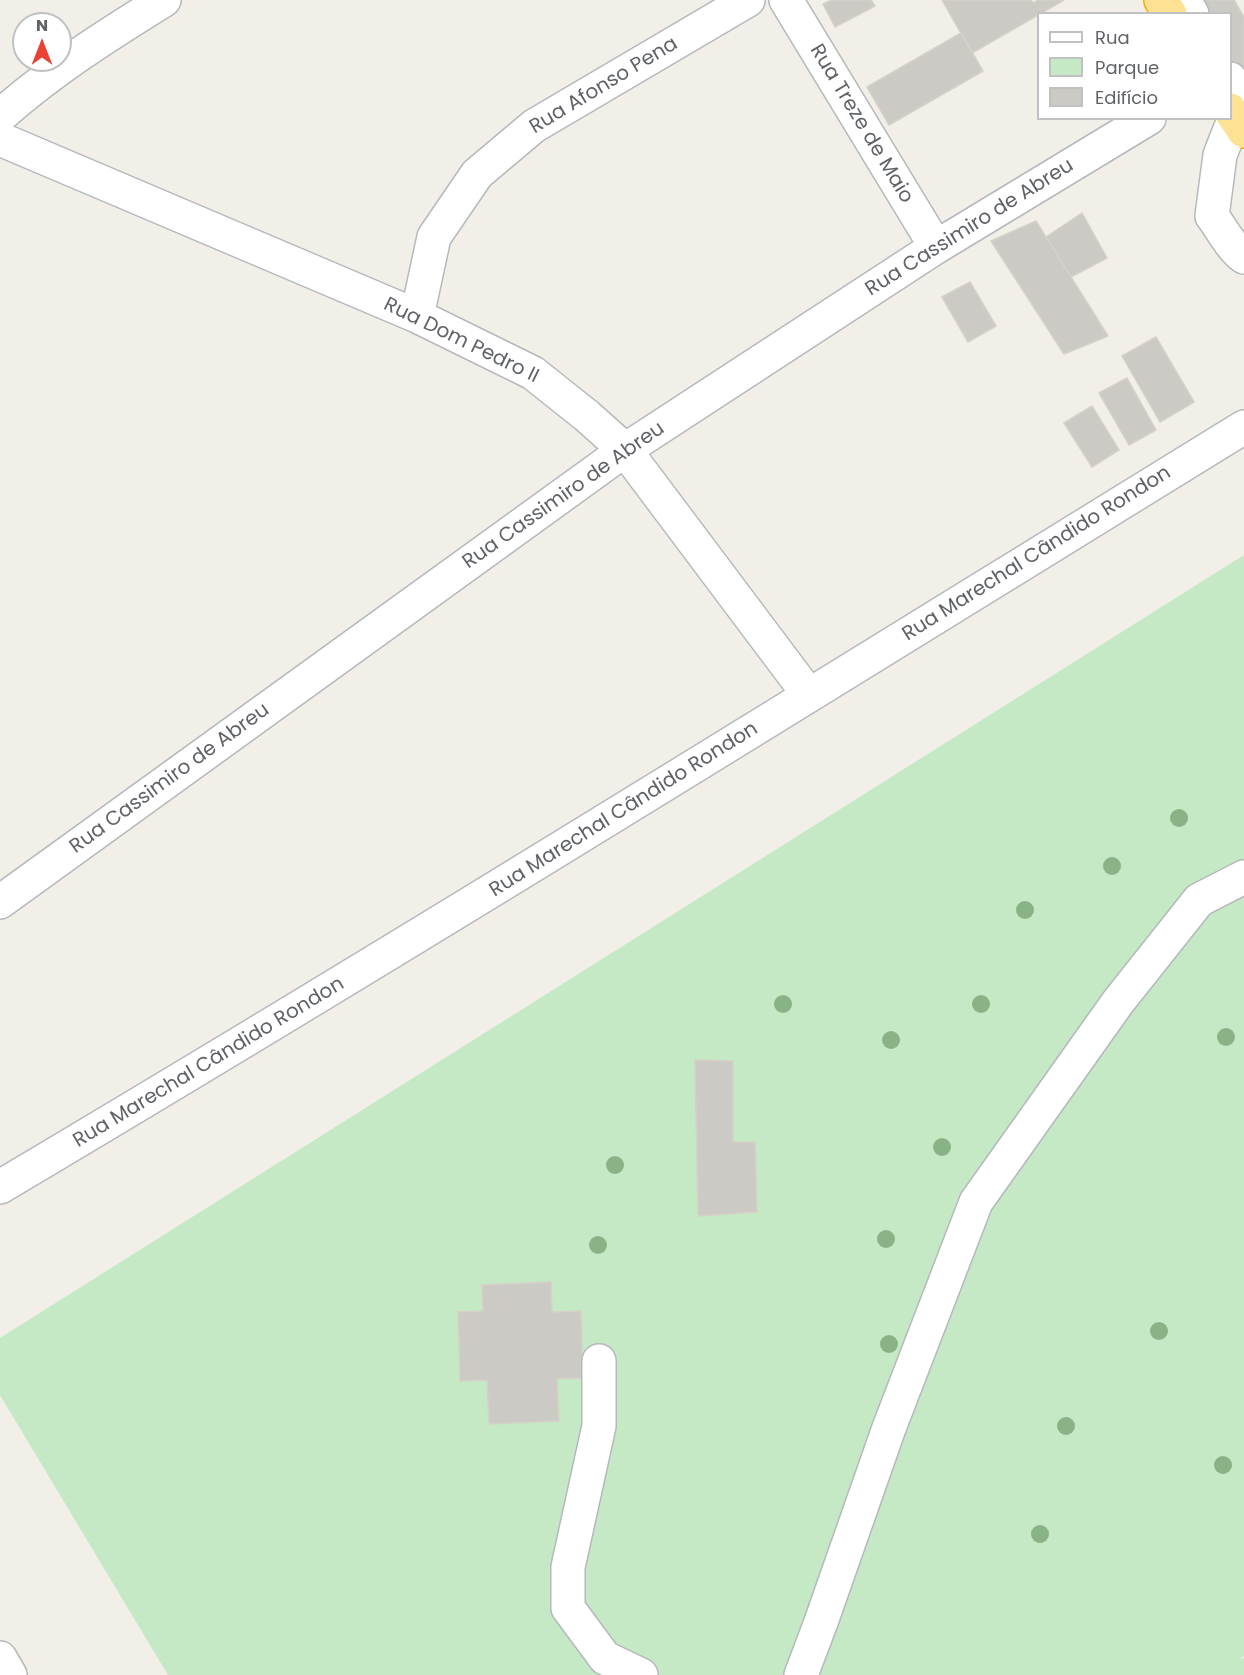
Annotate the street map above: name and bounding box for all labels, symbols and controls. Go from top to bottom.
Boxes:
north arrow [12,12,72,72]
legend [1037,12,1232,120]
text: N [36,14,48,37]
text: Rua [1095,25,1130,50]
street label: Rua Afonso Pena [526,32,682,140]
street label: Rua Treze de Maio [804,40,918,208]
text: Parque [1095,55,1159,80]
text: Edifício [1095,85,1158,110]
street label: Rua Cassimiro de Abreu [862,154,1078,302]
street label: Rua Dom Pedro II [380,293,542,389]
street label: Rua Cassimiro de Abreu [459,417,669,575]
street label: Rua Marechal Cândido Rondon [898,461,1176,647]
street label: Rua Cassimiro de Abreu [66,699,274,859]
street label: Rua Marechal Cândido Rondon [485,717,763,903]
street label: Rua Marechal Cândido Rondon [69,972,349,1154]

